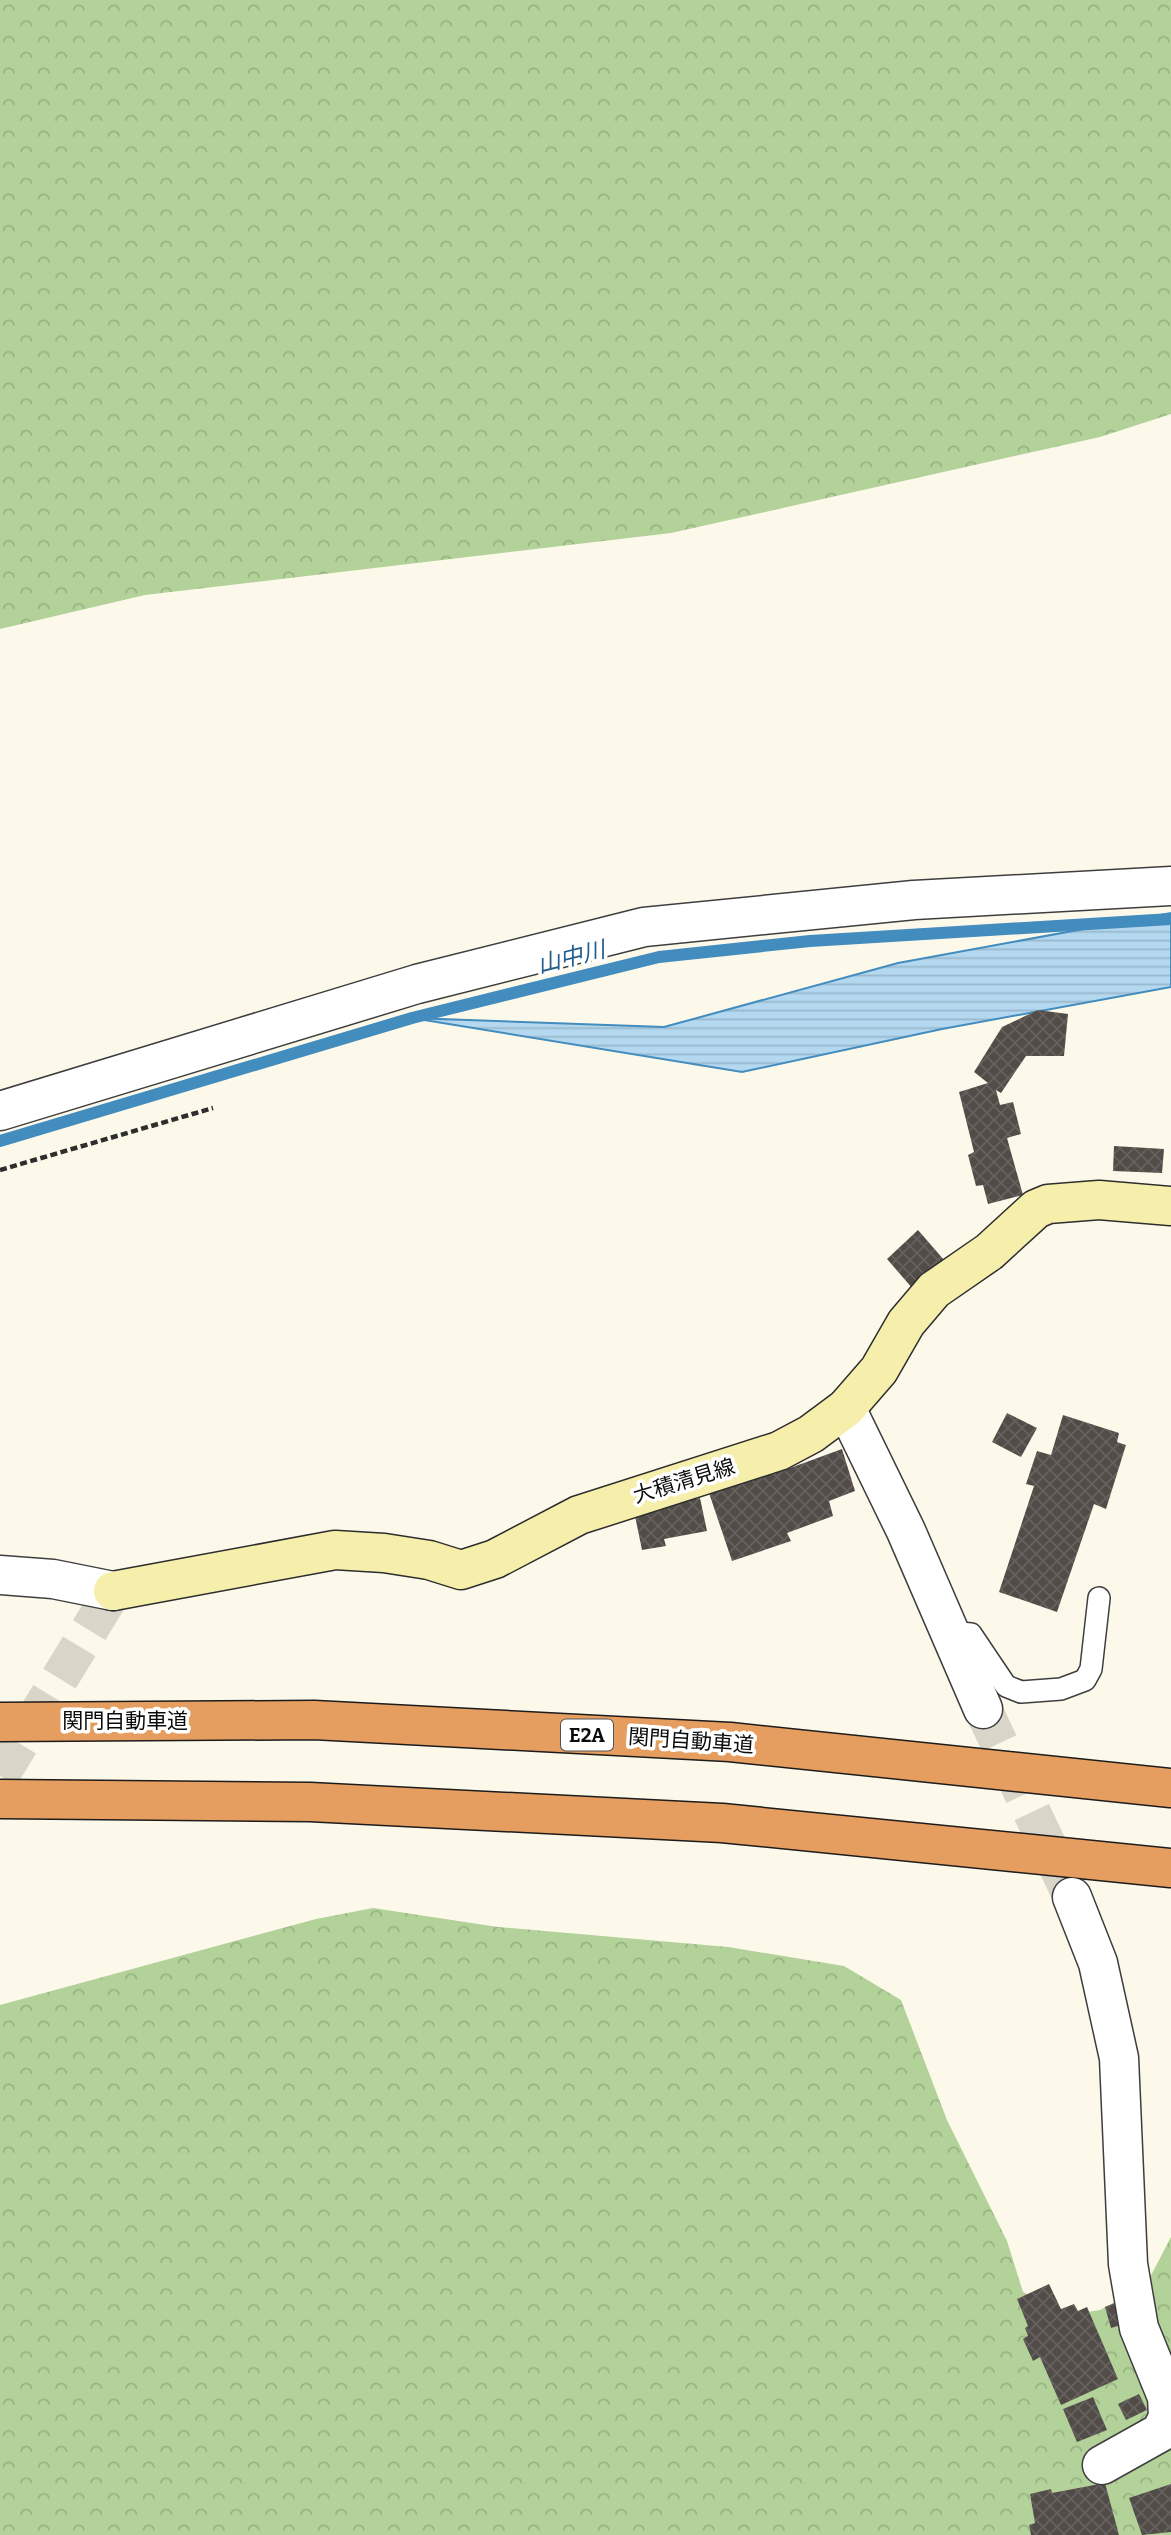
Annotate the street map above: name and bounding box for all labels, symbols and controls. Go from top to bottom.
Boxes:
water label: 山中川 [534,934,611,979]
street label: 大積清見線 [630,1453,738,1509]
street label: 関門自動車道 [62,1708,188,1734]
road number: E2A [561,1720,613,1750]
street label: 関門自動車道 [627,1724,755,1758]

